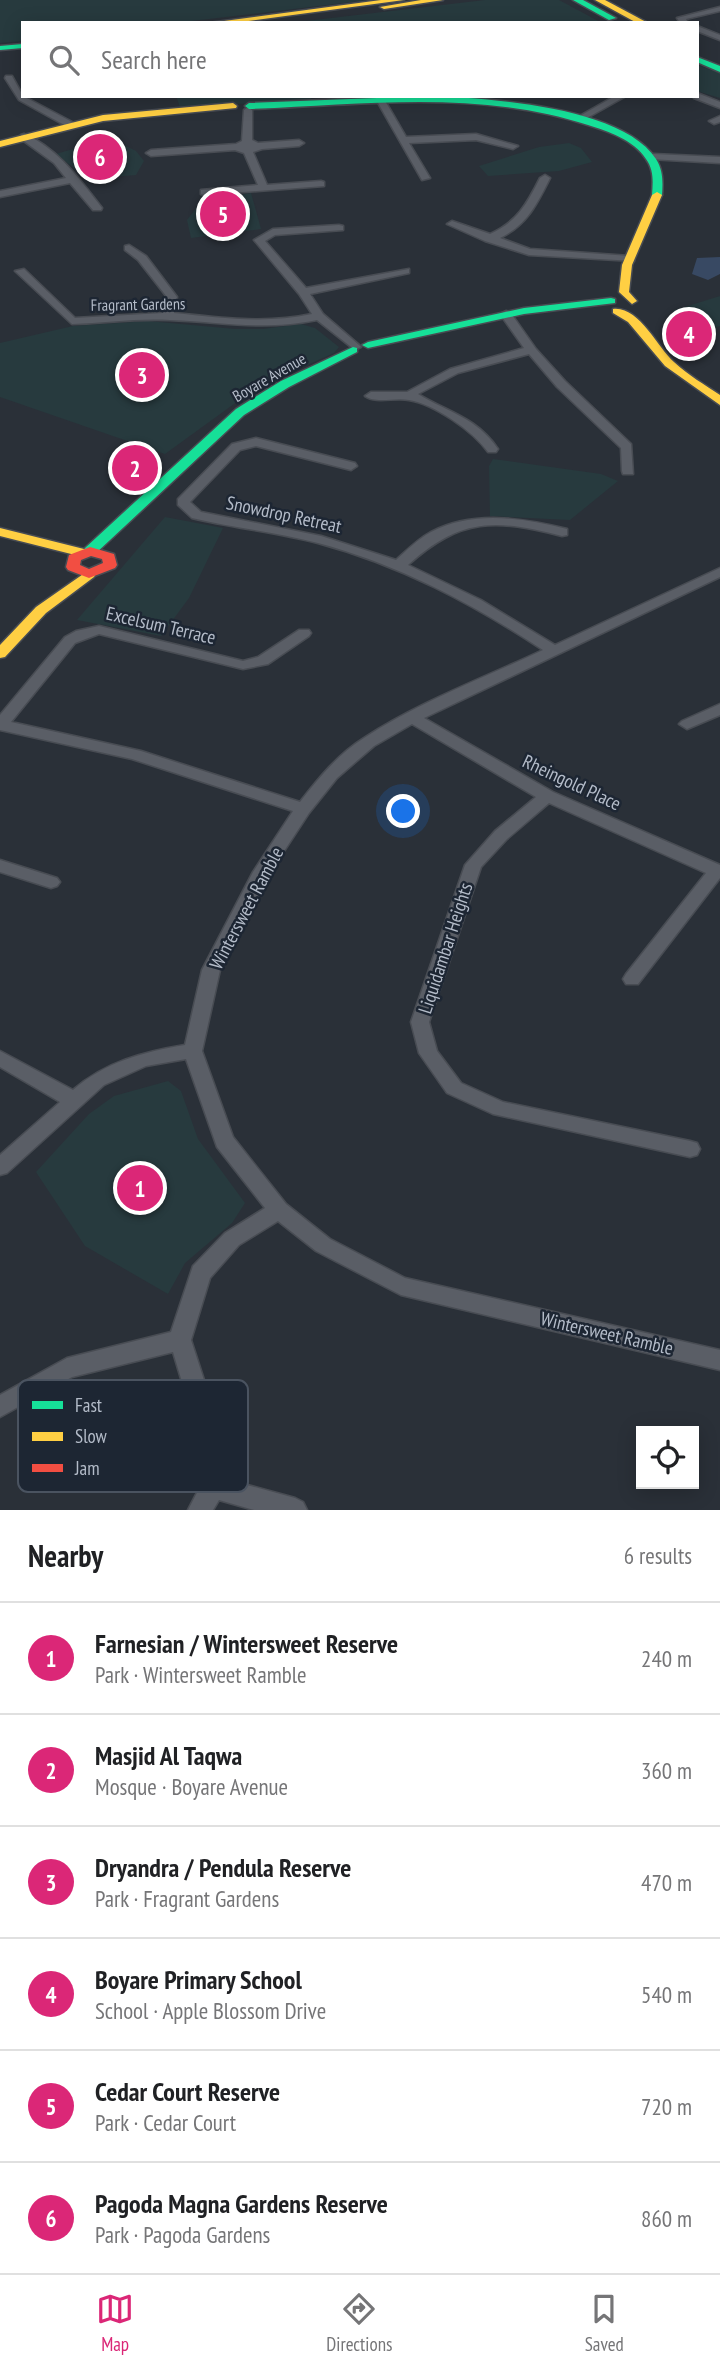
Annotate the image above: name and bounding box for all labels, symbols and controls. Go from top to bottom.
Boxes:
search box [21,21,699,98]
icon: search [45,41,83,79]
text: Search here [101,43,207,76]
pin: 6 [77,131,123,183]
pin: 5 [200,188,246,240]
street label: Fragrant Gardens [91,293,185,315]
pin: 4 [666,308,712,360]
street label: Boyare Avenue [229,348,309,406]
pin: 3 [119,349,165,401]
pin: 2 [112,442,158,494]
street label: Snowdrop Retreat [224,490,344,538]
street label: Excelsum Terrace [104,601,218,649]
street label: Rheingold Place [519,749,625,815]
your location [386,794,420,828]
street label: Wintersweet Ramble [204,843,288,973]
street label: Liquidambar Heights [413,880,477,1016]
pin: 1 [117,1162,163,1214]
street label: Wintersweet Ramble [538,1306,676,1360]
legend [18,1380,248,1492]
text: Fast [75,1393,103,1417]
text: Slow [75,1424,108,1448]
map controls [636,1426,699,1489]
button: locate [636,1426,699,1489]
text: Jam [74,1456,100,1480]
text: Nearby [28,1536,103,1575]
text: 6 results [624,1541,692,1570]
text: Farnesian / Wintersweet Reserve [95,1627,398,1660]
text: 1 [46,1644,57,1673]
text: 240 m [641,1644,692,1673]
text: Park · Wintersweet Ramble [95,1660,307,1689]
text: Masjid Al Taqwa [95,1739,242,1772]
text: 2 [46,1756,57,1785]
text: 360 m [641,1756,692,1785]
text: Mosque · Boyare Avenue [95,1772,288,1801]
text: Dryandra / Pendula Reserve [95,1851,351,1884]
text: 3 [46,1868,57,1897]
text: 470 m [641,1868,692,1897]
text: Park · Fragrant Gardens [95,1884,279,1913]
text: Boyare Primary School [95,1963,302,1996]
text: 4 [46,1980,57,2009]
text: 540 m [641,1980,692,2009]
text: School · Apple Blossom Drive [95,1996,326,2025]
text: Cedar Court Reserve [95,2075,280,2108]
text: 5 [46,2092,57,2121]
text: 720 m [641,2092,692,2121]
text: Park · Cedar Court [95,2108,236,2137]
text: Pagoda Magna Gardens Reserve [95,2187,388,2220]
text: 6 [46,2204,57,2233]
text: 860 m [641,2204,692,2233]
text: Park · Pagoda Gardens [95,2220,270,2249]
tab: Map [96,2290,134,2356]
tab: Directions [326,2290,392,2356]
tab: Saved [585,2290,624,2356]

